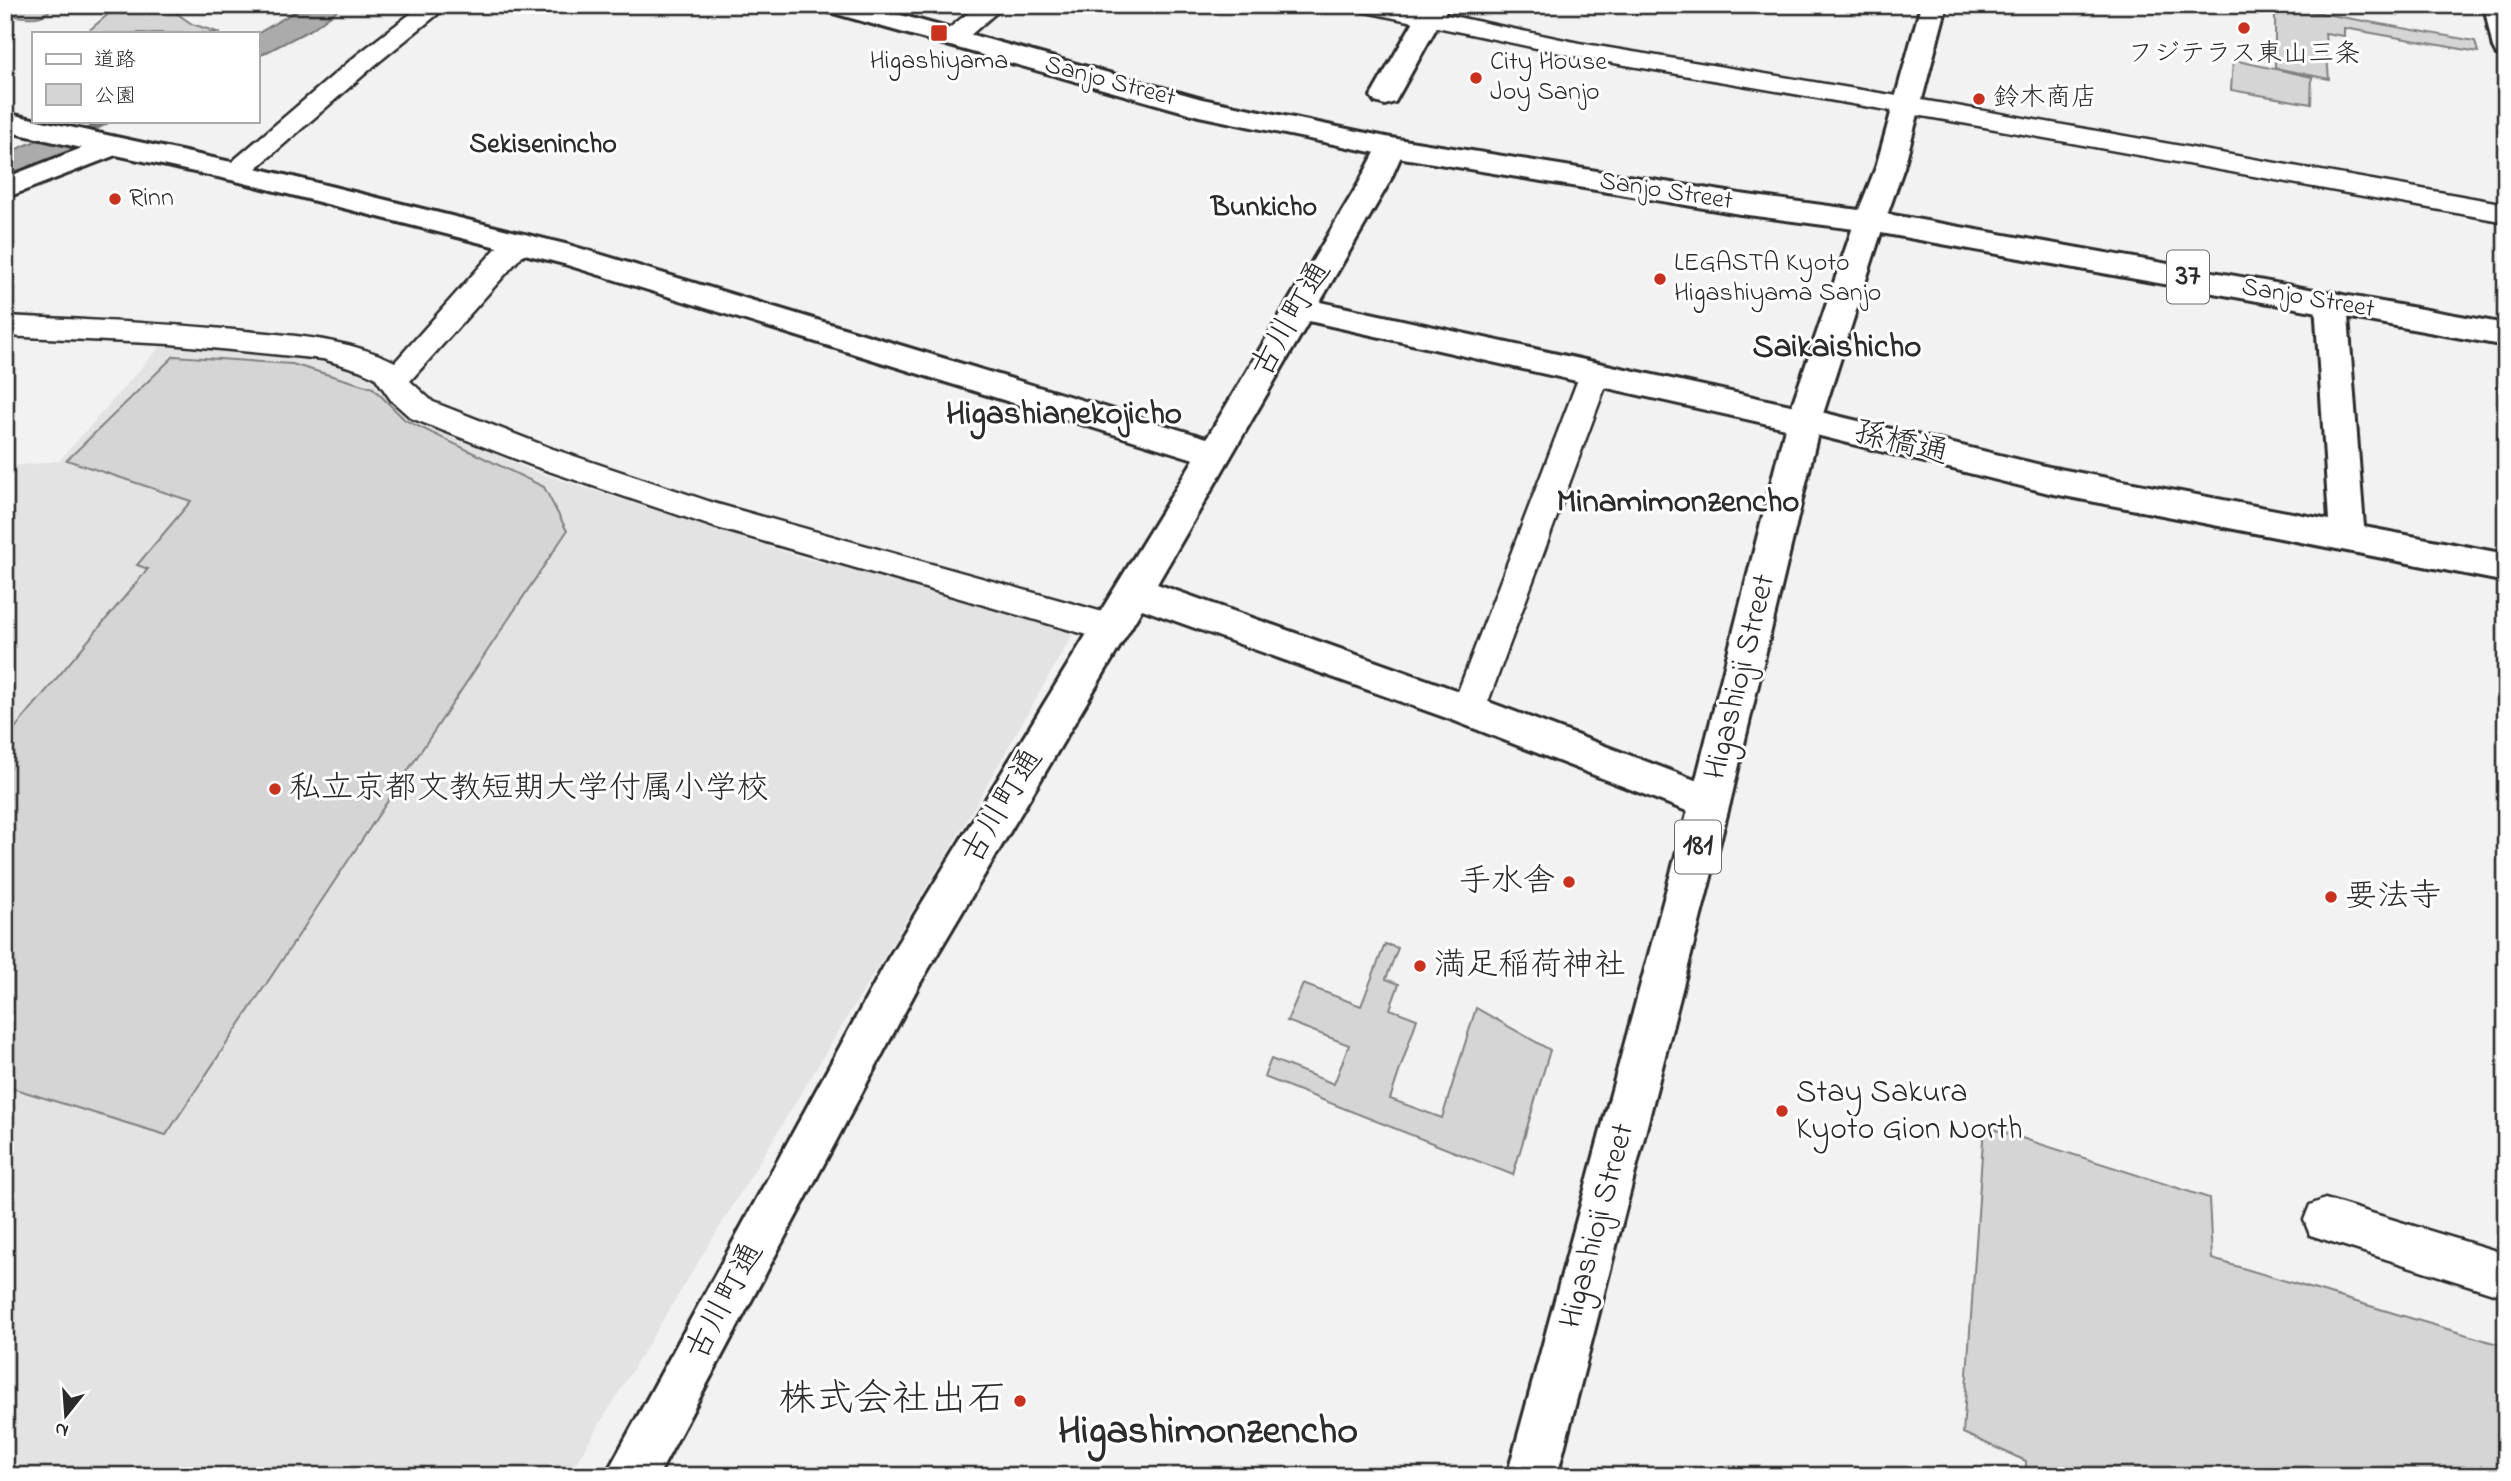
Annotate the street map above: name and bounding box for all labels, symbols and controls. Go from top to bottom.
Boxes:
marker: フジテラス東山三条 [2236,20,2252,36]
marker: Higashiyama [929,23,949,43]
legend [32,32,259,122]
place label: フジテラス東山三条 [2128,36,2360,74]
place label: Higashiyama [870,43,1008,81]
place label: City House Joy Sanjo [1490,44,1607,112]
text: 道路 [94,46,136,76]
street label: Sanjo Street [1040,46,1180,118]
marker: City House Joy Sanjo [1468,70,1484,86]
place label: 鈴木商店 [1993,80,2097,118]
text: 公園 [94,82,136,112]
marker: 鈴木商店 [1971,91,1987,107]
district label: Sekisenincho [469,125,617,166]
street label: Sanjo Street [1597,163,1736,221]
place label: Rinn [129,180,174,218]
district label: Bunkicho [1209,188,1317,229]
marker: Rinn [107,191,123,207]
place label: LEGASTA Kyoto Higashiyama Sanjo [1674,245,1881,313]
road number: 37 [2167,250,2209,304]
street label: 古川町通 [1240,253,1344,387]
street label: Sanjo Street [2239,269,2378,329]
marker: LEGASTA Kyoto Higashiyama Sanjo [1652,271,1668,287]
district label: Saikaishicho [1752,324,1922,372]
district label: Higashianekojicho [946,391,1182,440]
street label: 孫橋通 [1849,410,1953,478]
district label: Minamimonzencho [1556,479,1800,527]
street label: Higashioji Street [1693,569,1789,785]
street label: 古川町通 [950,740,1056,874]
place label: 私立京都文教短期大学付属小学校 [289,766,769,813]
marker: 私立京都文教短期大学付属小学校 [267,781,283,797]
road number: 181 [1675,820,1721,874]
place label: 手水舎 [1459,859,1555,906]
marker: 手水舎 [1561,874,1577,890]
place label: 要法寺 [2345,874,2441,921]
marker: 要法寺 [2323,889,2339,905]
place label: 満足稲荷神社 [1434,943,1626,990]
marker: 満足稲荷神社 [1412,958,1428,974]
place label: Stay Sakura Kyoto Gion North [1796,1070,2023,1154]
marker: Stay Sakura Kyoto Gion North [1774,1103,1790,1119]
street label: Higashioji Street [1548,1118,1648,1334]
street label: 古川町通 [675,1234,777,1370]
place label: 株式会社出石 [778,1373,1006,1429]
north arrow [32,1380,102,1450]
marker: 株式会社出石 [1012,1393,1028,1409]
district label: Higashimonzencho [1058,1403,1358,1462]
text: N [52,1414,72,1444]

